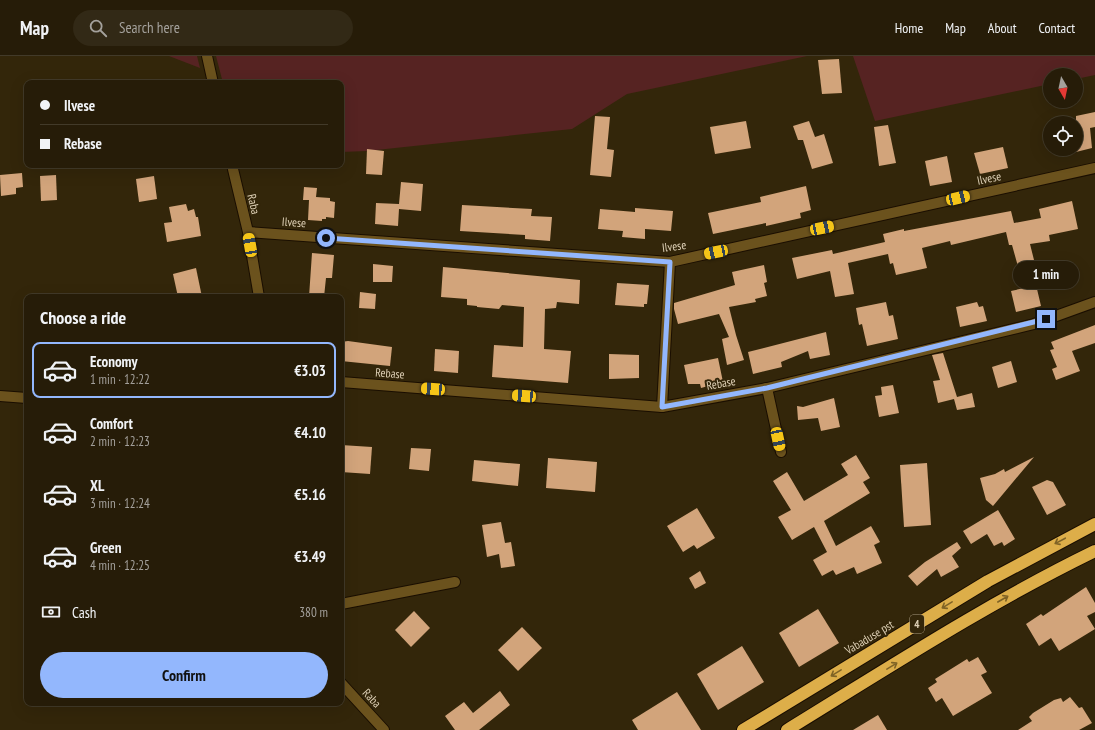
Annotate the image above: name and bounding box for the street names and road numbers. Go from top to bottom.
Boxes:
street label: Ilvese [976,168,1002,188]
street label: Raba [244,192,264,216]
street label: Ilvese [281,214,307,230]
street label: Ilvese [661,237,687,255]
street label: Rebase [375,364,405,382]
street label: Rebase [705,373,737,393]
road number: 4 [910,615,924,633]
street label: Vabaduse pst [841,616,897,658]
street label: Raba [359,685,385,711]

